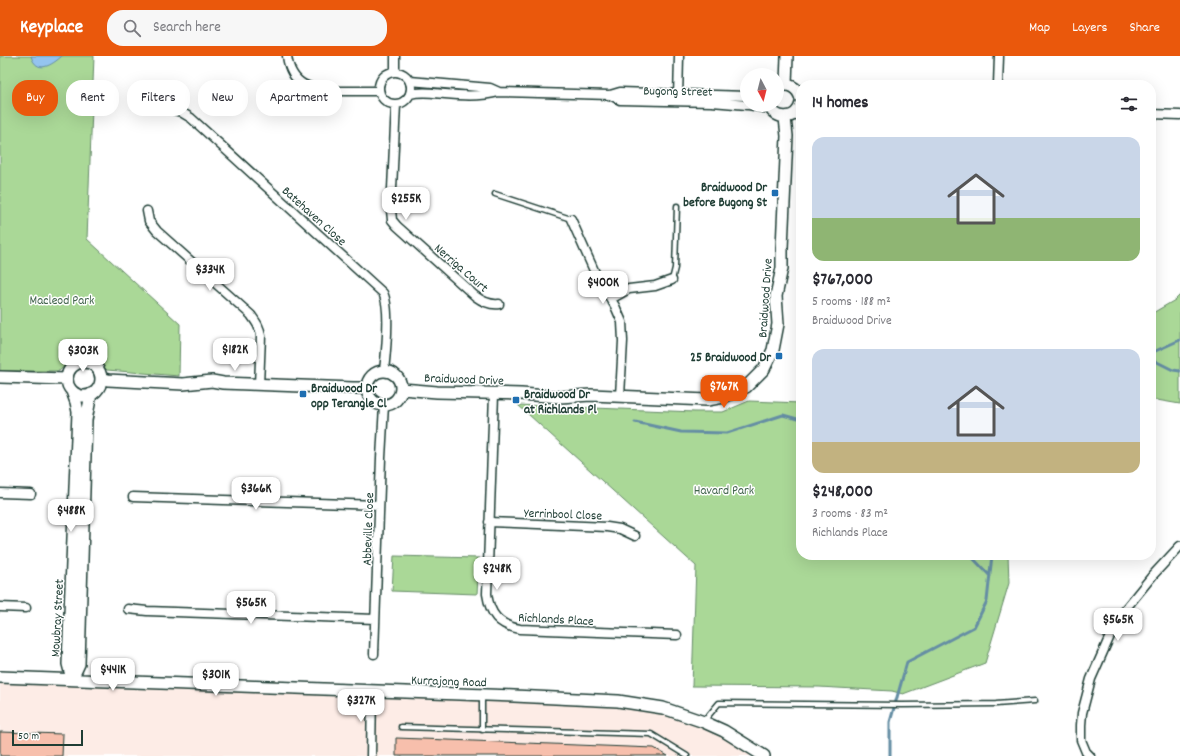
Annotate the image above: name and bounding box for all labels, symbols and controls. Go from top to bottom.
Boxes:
search box [107,10,387,46]
text: Keyplace [20,15,83,42]
icon: search [121,17,143,39]
text: Search here [153,17,221,39]
text: Map [1029,18,1050,38]
text: Layers [1072,18,1107,38]
text: Share [1129,18,1160,38]
north arrow [740,68,784,112]
map controls [740,68,784,112]
chip: Buy [12,80,58,116]
chip: Rent [66,80,119,116]
chip: Filters [127,80,190,116]
chip: New [198,80,248,116]
chip: Apartment [256,80,342,116]
street label: Bugong Street [643,82,713,103]
text: 14 homes [812,92,868,116]
icon: filters [1118,93,1140,115]
icon: home [940,163,1012,235]
place label: Braidwood Dr before Bugong St [683,179,768,213]
street label: Batehaven Close [277,183,350,251]
pin: $255K [378,187,434,221]
marker: Braidwood Dr before Bugong St [770,188,780,198]
text: $255K [391,190,421,209]
street label: Nerriga Court [429,240,492,298]
pin: $334K [182,258,238,292]
street label: Braidwood Drive [754,258,779,339]
text: $334K [195,261,225,280]
text: $767,000 [812,269,873,293]
pin: $400K [575,271,631,305]
text: $400K [587,274,619,293]
park label: Macleod Park [30,292,94,311]
text: 5 rooms · 188 m² [812,293,891,312]
text: Braidwood Drive [812,312,892,331]
pin: $182K [207,338,263,372]
pin: $303K [55,339,111,373]
text: $182K [222,341,248,360]
text: $303K [67,342,99,361]
place label: 25 Braidwood Dr [690,349,772,368]
marker: 25 Braidwood Dr [774,351,784,361]
street label: Braidwood Drive [424,370,504,391]
pin: $767K [696,375,752,409]
icon: home [940,375,1012,447]
text: $767K [710,378,738,397]
place label: Braidwood Dr opp Terangle Cl [311,380,388,414]
place label: Braidwood Dr at Richlands Pl [524,386,597,420]
marker: Braidwood Dr opp Terangle Cl [298,389,308,399]
marker: Braidwood Dr at Richlands Pl [511,395,521,405]
pin: $366K [228,477,284,511]
text: $366K [240,480,272,499]
text: $248,000 [812,481,873,505]
park label: Havard Park [694,482,754,501]
street label: Abbeville Close [359,492,380,566]
pin: $488K [43,499,99,533]
text: $488K [57,502,85,521]
street label: Yerrinbool Close [523,505,603,526]
text: 3 rooms · 83 m² [812,505,888,524]
text: Richlands Place [812,524,888,543]
pin: $248K [469,557,525,591]
text: $248K [483,560,511,579]
street label: Mowbray Street [47,578,70,658]
pin: $565K [223,591,279,625]
text: $565K [235,594,267,613]
pin: $565K [1090,608,1146,642]
street label: Richlands Place [518,609,594,632]
text: $565K [1102,611,1134,630]
pin: $441K [85,658,141,692]
text: $441K [100,661,126,680]
pin: $301K [188,663,244,697]
text: $301K [202,666,230,685]
street label: Kurrajong Road [411,672,487,693]
pin: $327K [333,689,389,723]
text: $327K [346,692,376,711]
scale bar [12,728,83,747]
text: 50 m [18,729,39,745]

